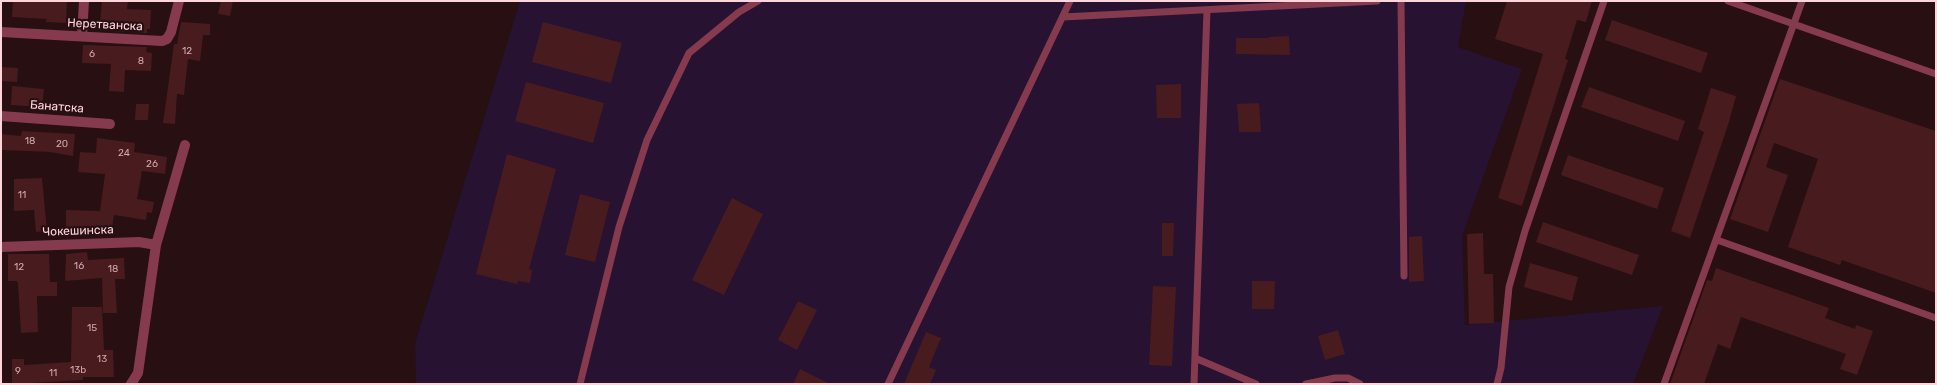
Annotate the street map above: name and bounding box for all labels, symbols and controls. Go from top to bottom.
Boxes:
street label: Неретванска [67,16,143,34]
house number: 12 [182,45,192,57]
house number: 6 [89,48,95,60]
house number: 8 [138,55,144,67]
street label: Банатска [30,98,84,116]
house number: 18 [25,135,35,147]
house number: 20 [56,138,68,150]
house number: 24 [118,147,130,159]
house number: 26 [146,158,158,170]
house number: 11 [18,189,26,201]
street label: Чокешинска [42,223,114,239]
house number: 16 [74,260,84,272]
house number: 12 [14,261,24,273]
house number: 18 [108,263,118,275]
house number: 15 [87,322,97,334]
house number: 13 [97,353,107,365]
house number: 13b [70,364,86,376]
house number: 9 [15,365,21,377]
house number: 11 [49,367,57,379]

